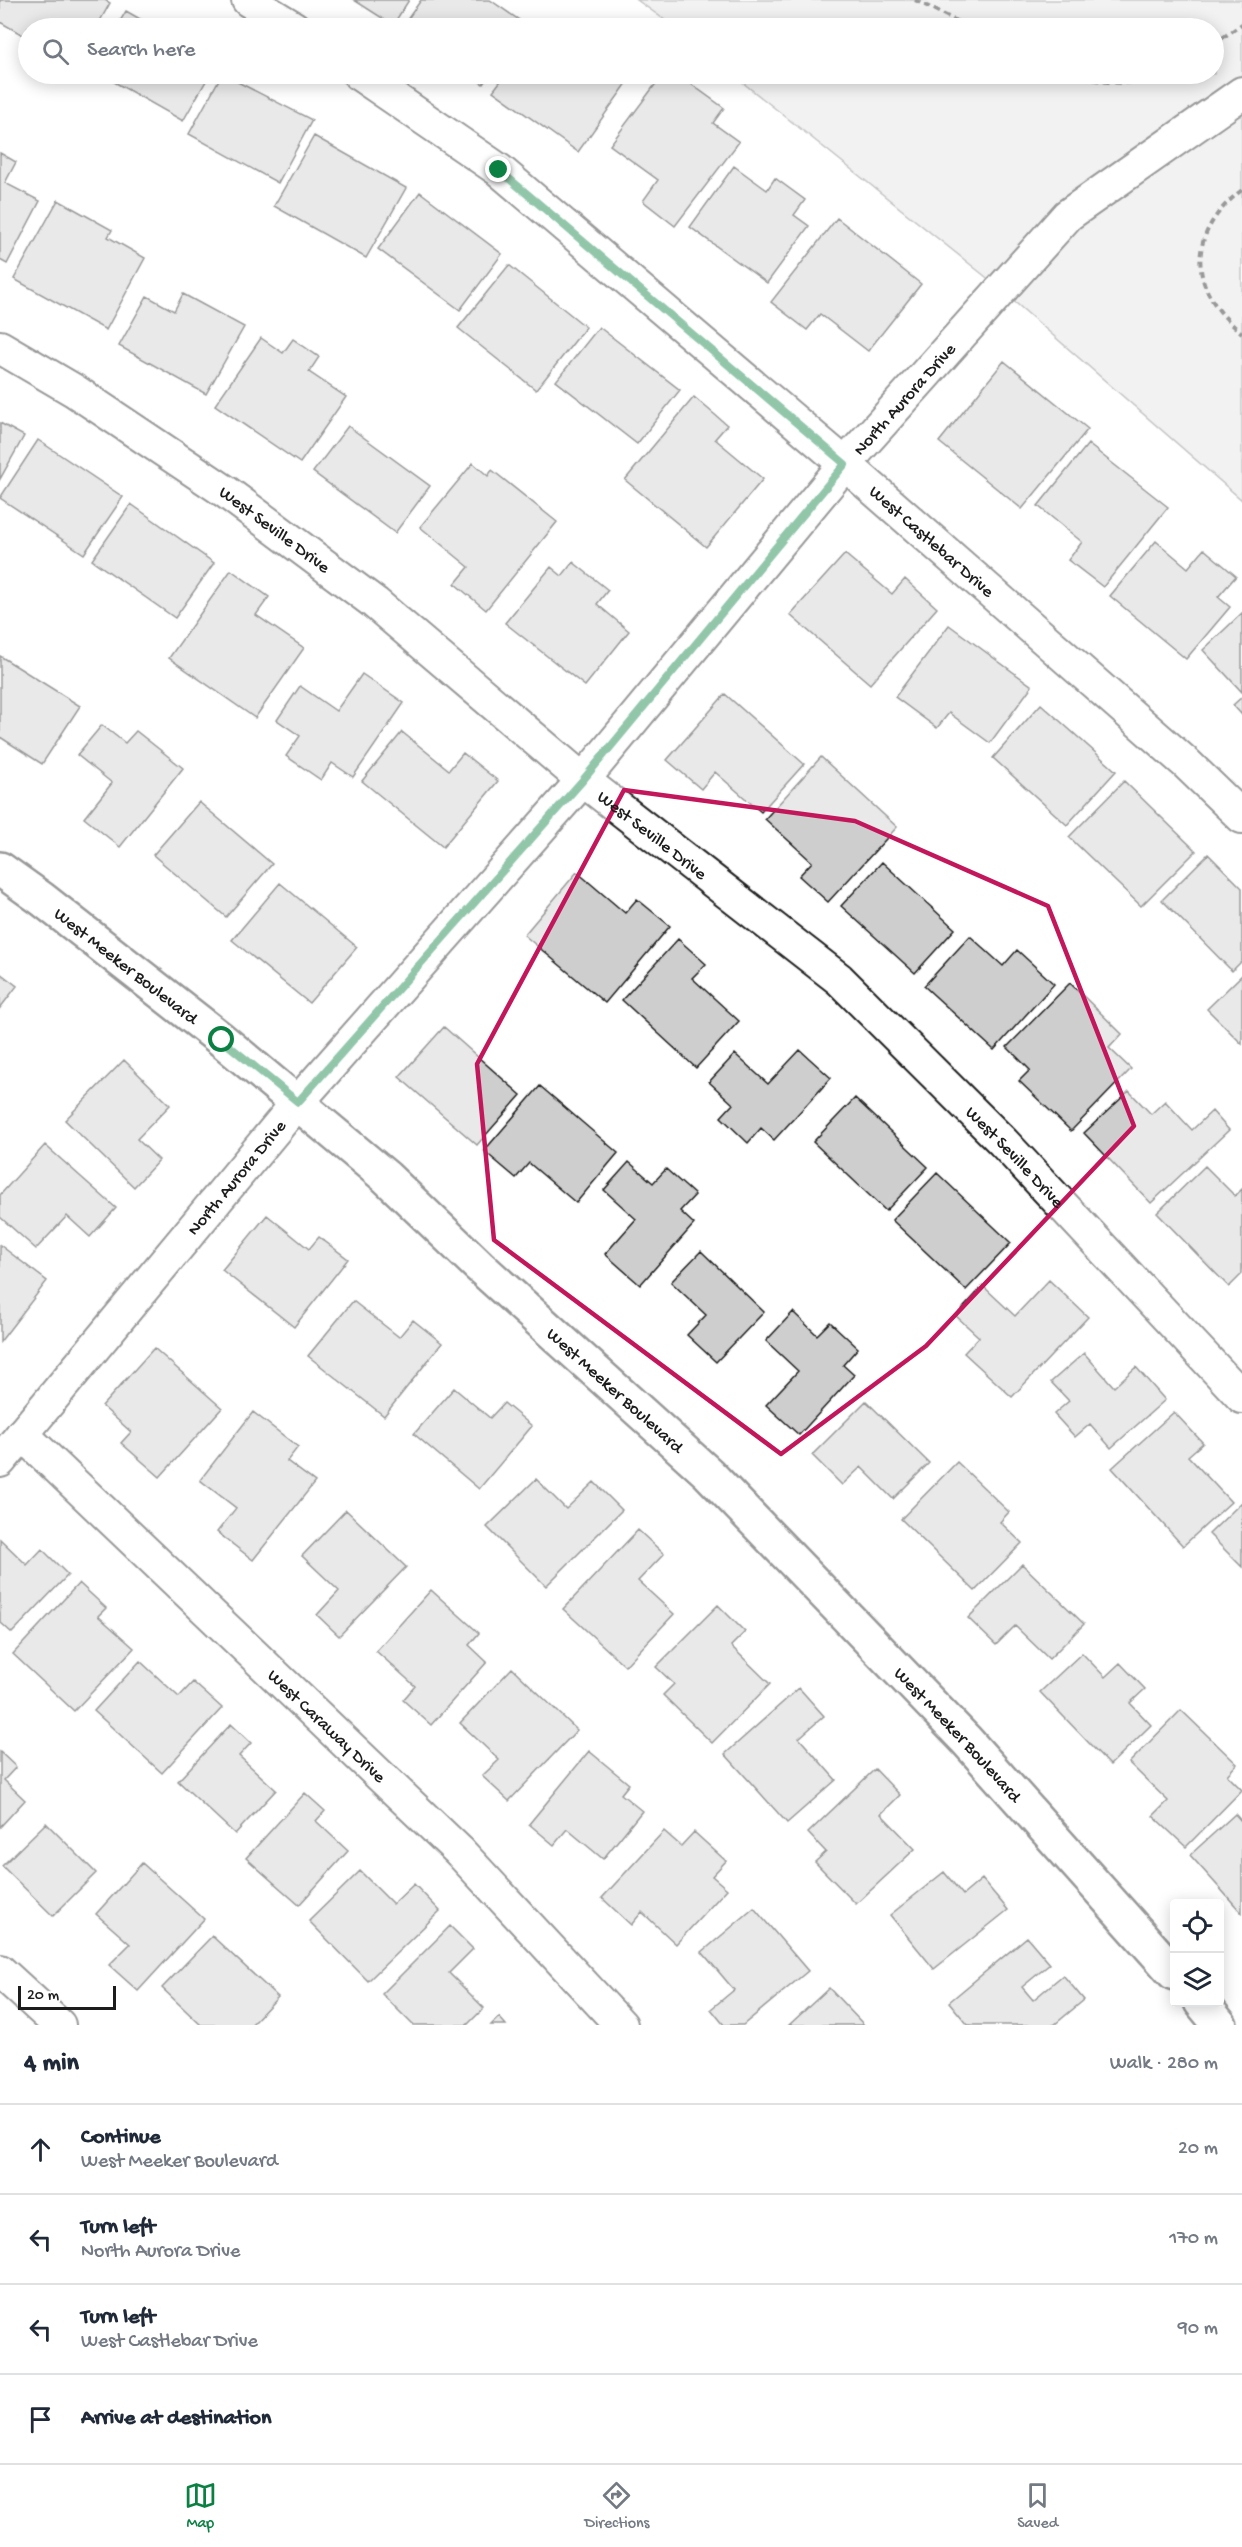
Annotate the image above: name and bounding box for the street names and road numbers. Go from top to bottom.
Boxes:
street label: North Aurora Drive [850,339,962,461]
street label: West Seville Drive [214,482,334,579]
street label: West Castlebar Drive [864,482,998,603]
street label: West Seville Drive [592,787,711,886]
street label: West Meeker Boulevard [49,904,202,1031]
street label: West Seville Drive [960,1103,1068,1214]
street label: North Aurora Drive [184,1116,292,1241]
street label: West Meeker Boulevard [541,1324,688,1460]
street label: West Meeker Boulevard [888,1664,1025,1809]
street label: West Caraway Drive [262,1666,390,1789]

